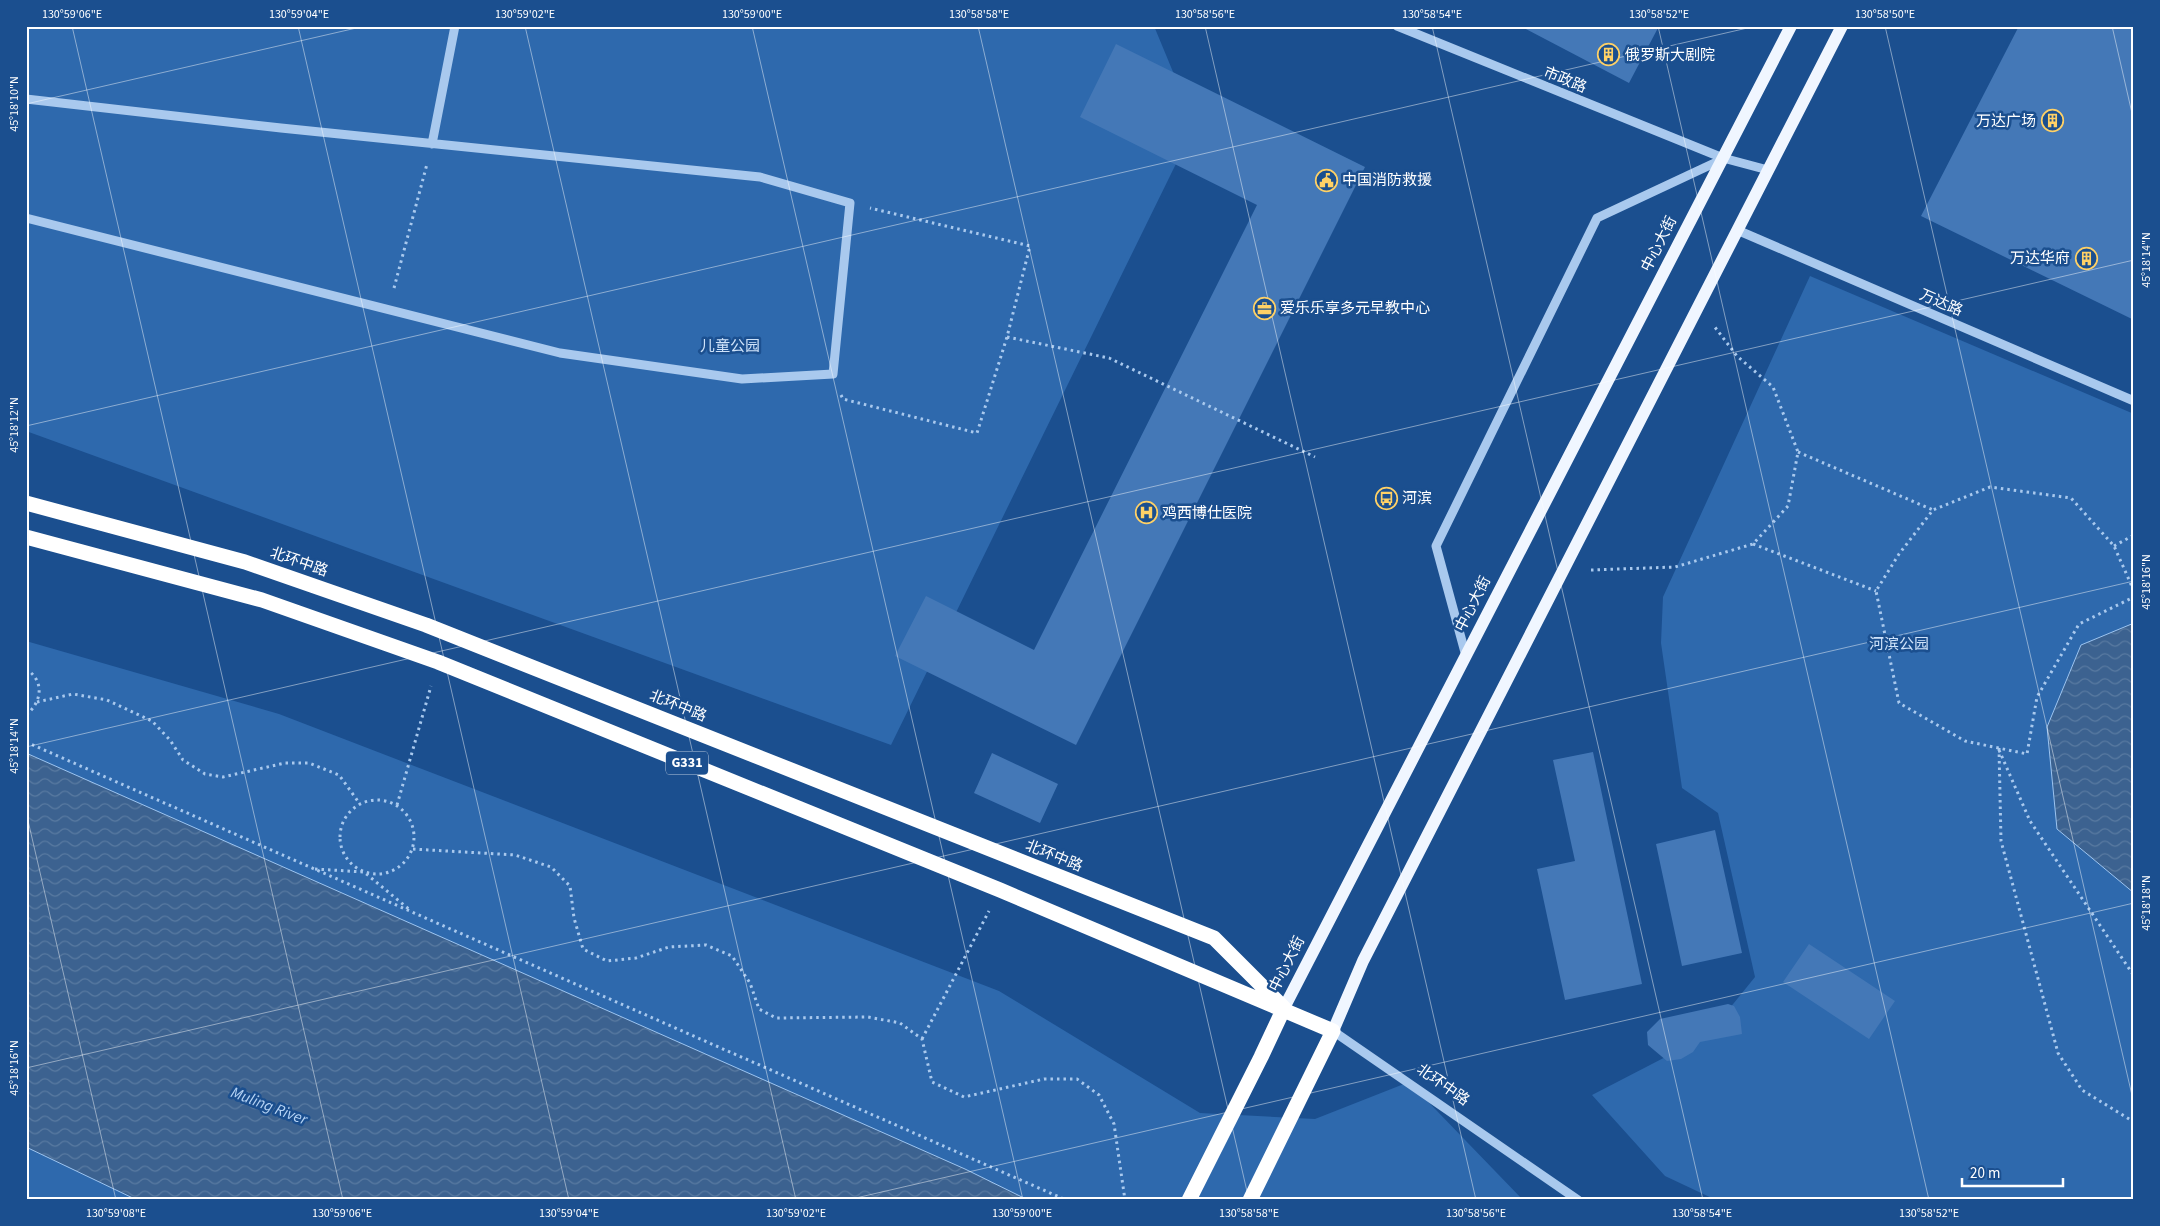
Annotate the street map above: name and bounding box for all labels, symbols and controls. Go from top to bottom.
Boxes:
text: 130°59'06"E [42,6,102,23]
text: 130°59'04"E [269,6,329,23]
text: 130°59'02"E [495,6,555,23]
text: 130°59'00"E [722,6,782,23]
text: 130°58'58"E [949,6,1009,23]
text: 130°58'56"E [1175,6,1235,23]
text: 130°58'54"E [1402,6,1462,23]
text: 130°58'52"E [1629,6,1689,23]
text: 130°58'50"E [1855,6,1915,23]
building icon: 俄罗斯大剧院 [1597,43,1621,67]
place label: 俄罗斯大剧院 [1625,45,1715,66]
street label: 市政路 [1540,62,1590,98]
text: 45°18'10"N [6,76,23,132]
building icon: 万达广场 [2040,109,2064,133]
place label: 万达广场 [1976,111,2036,132]
public building icon: 中国消防救援 [1314,168,1338,192]
place label: 中国消防救援 [1342,170,1432,191]
street label: 中心大街 [1636,212,1682,276]
text: 45°18'14"N [2138,232,2155,288]
building icon: 万达华府 [2074,246,2098,270]
place label: 万达华府 [2010,248,2070,269]
street label: 万达路 [1916,285,1966,321]
office icon: 爱乐乐享多元早教中心 [1252,296,1276,320]
place label: 爱乐乐享多元早教中心 [1280,298,1430,319]
park label: 儿童公园 [700,336,760,357]
text: 45°18'12"N [6,397,23,453]
bus stop icon: 河滨 [1374,486,1398,510]
place label: 河滨 [1402,488,1432,509]
hospital icon: 鸡西博仕医院 [1134,501,1158,525]
place label: 鸡西博仕医院 [1162,503,1252,524]
street label: 北环中路 [267,542,331,582]
text: 45°18'16"N [2138,554,2155,610]
street label: 中心大街 [1450,572,1496,636]
park label: 河滨公园 [1869,634,1929,655]
street label: 北环中路 [646,685,710,727]
text: 45°18'14"N [6,718,23,774]
road number: G331 [666,751,708,774]
street label: 北环中路 [1022,835,1086,877]
text: 45°18'18"N [2138,875,2155,931]
street label: 中心大街 [1264,932,1310,996]
text: 45°18'16"N [6,1040,23,1096]
street label: 北环中路 [1412,1059,1474,1111]
water label: Muling River [228,1081,312,1131]
scale bar [1962,1156,2064,1188]
text: 20 m [1970,1163,2000,1184]
text: 130°59'08"E [86,1205,146,1222]
text: 130°59'06"E [312,1205,372,1222]
text: 130°59'04"E [539,1205,599,1222]
text: 130°59'02"E [766,1205,826,1222]
text: 130°59'00"E [992,1205,1052,1222]
text: 130°58'58"E [1219,1205,1279,1222]
text: 130°58'56"E [1446,1205,1506,1222]
text: 130°58'54"E [1672,1205,1732,1222]
text: 130°58'52"E [1899,1205,1959,1222]

